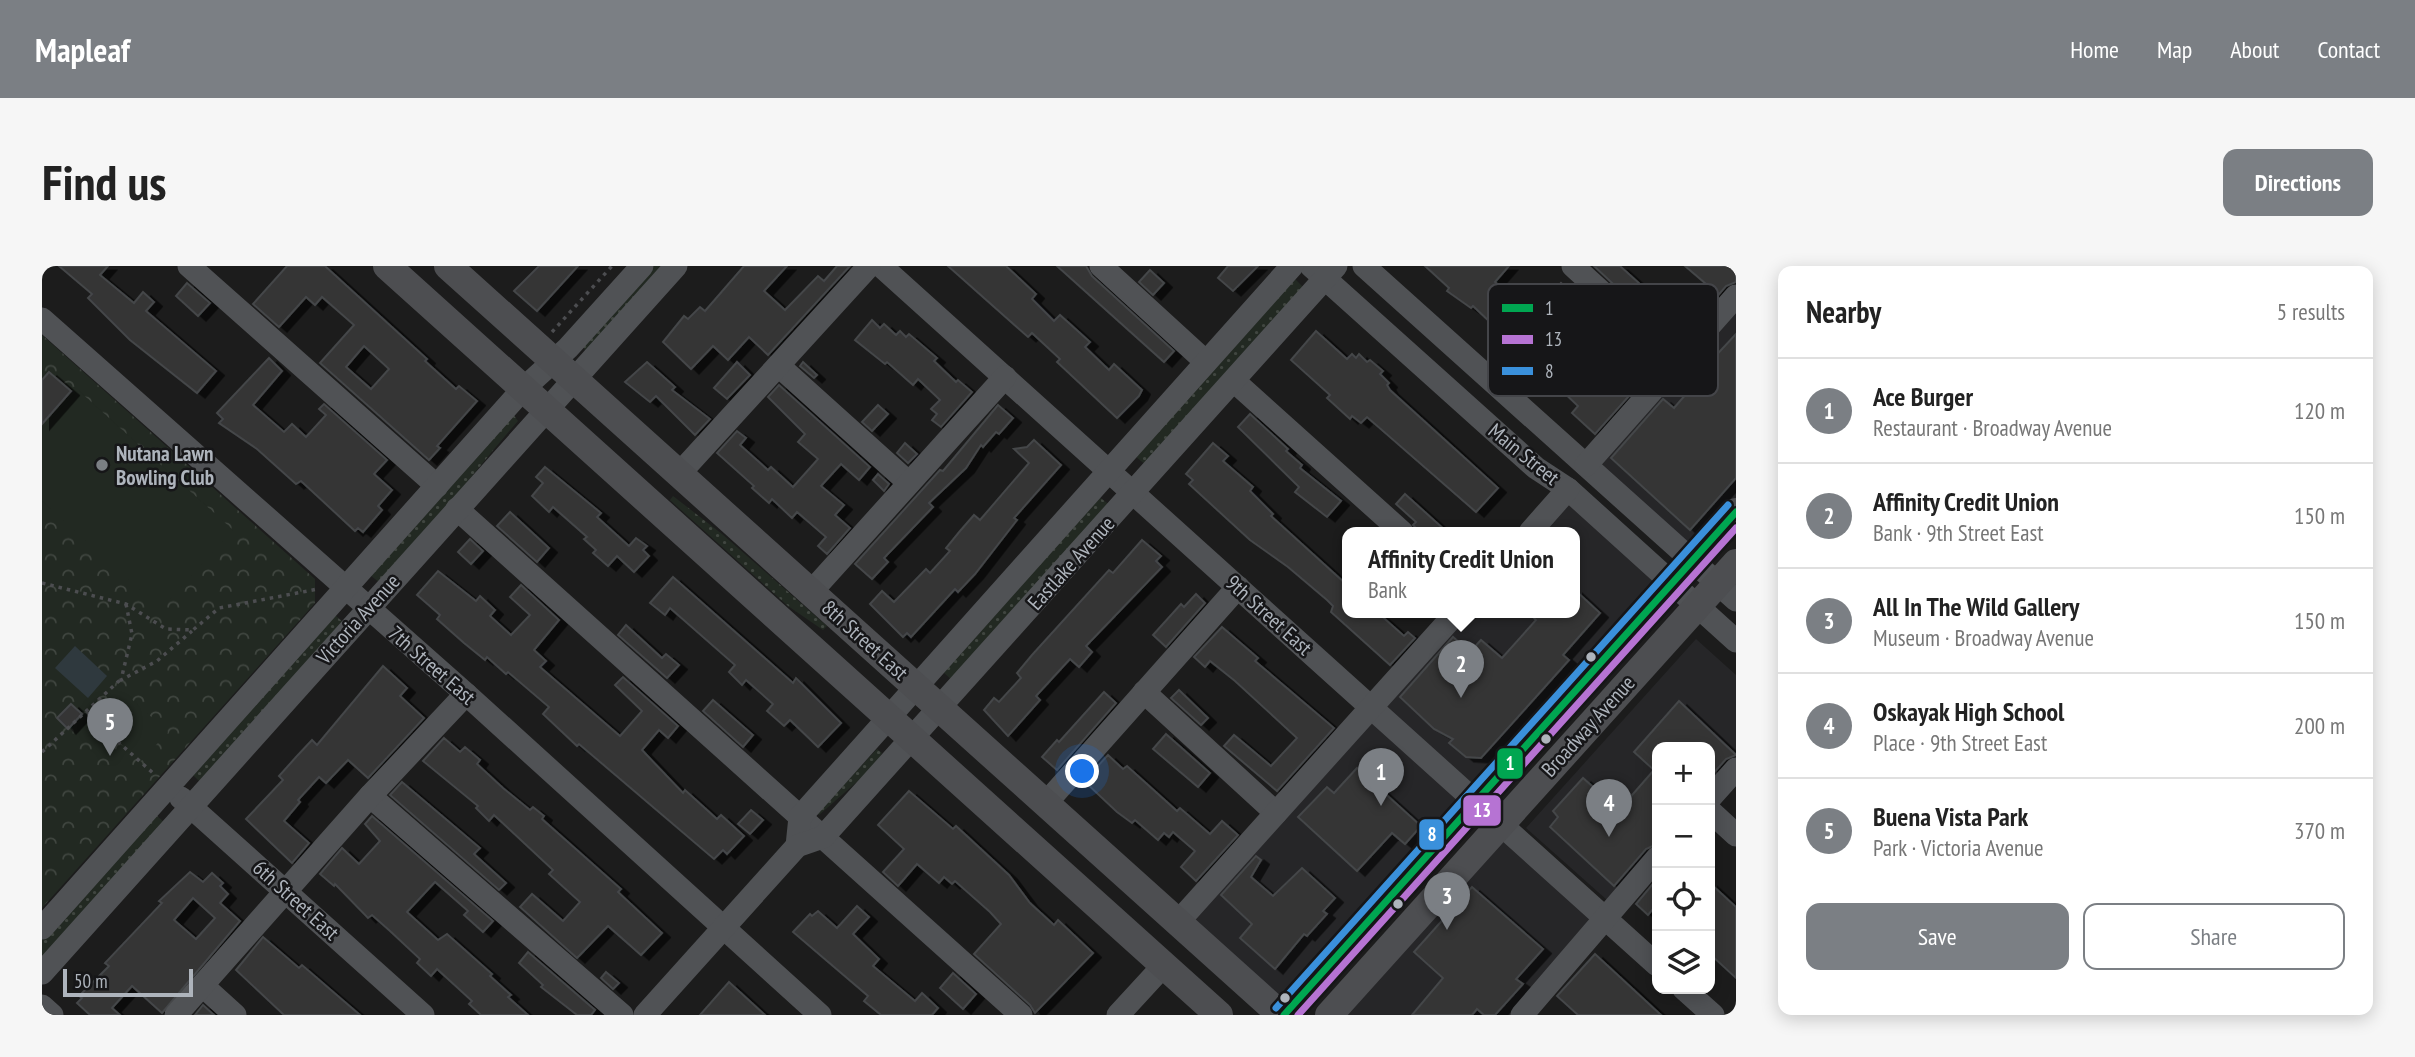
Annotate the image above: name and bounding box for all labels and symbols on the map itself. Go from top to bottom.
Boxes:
legend [1488,284,1718,396]
text: 1 [1545,296,1554,320]
text: 13 [1545,327,1562,351]
text: 8 [1545,359,1554,383]
street label: Main Street [1483,417,1565,491]
place label: Nutana Lawn Bowling Club [116,440,214,491]
marker: Nutana Lawn Bowling Club [94,457,110,473]
street label: Eastlake Avenue [1022,510,1120,616]
street label: Victoria Avenue [310,568,406,670]
street label: 9th Street East [1220,569,1318,661]
street label: 8th Street East [816,594,914,686]
street label: 7th Street East [383,620,481,710]
pin: 2 [1438,640,1484,698]
unlabelled marker [1584,650,1598,664]
street label: Broadway Avenue [1535,670,1641,782]
pin: 5 [87,698,133,756]
unlabelled marker [1539,732,1553,746]
line badge: 1 [1496,747,1524,780]
pin: 1 [1358,748,1404,806]
text: 1 [1505,751,1515,775]
your location [1065,754,1099,788]
pin: 4 [1586,779,1632,837]
line badge: 13 [1462,794,1502,827]
text: 13 [1473,798,1491,822]
line badge: 8 [1418,818,1445,851]
text: 8 [1427,822,1437,846]
street label: 6th Street East [247,854,345,946]
pin: 3 [1424,872,1470,930]
unlabelled marker [1391,897,1405,911]
scale bar [63,966,192,998]
unlabelled marker [1278,991,1292,1005]

